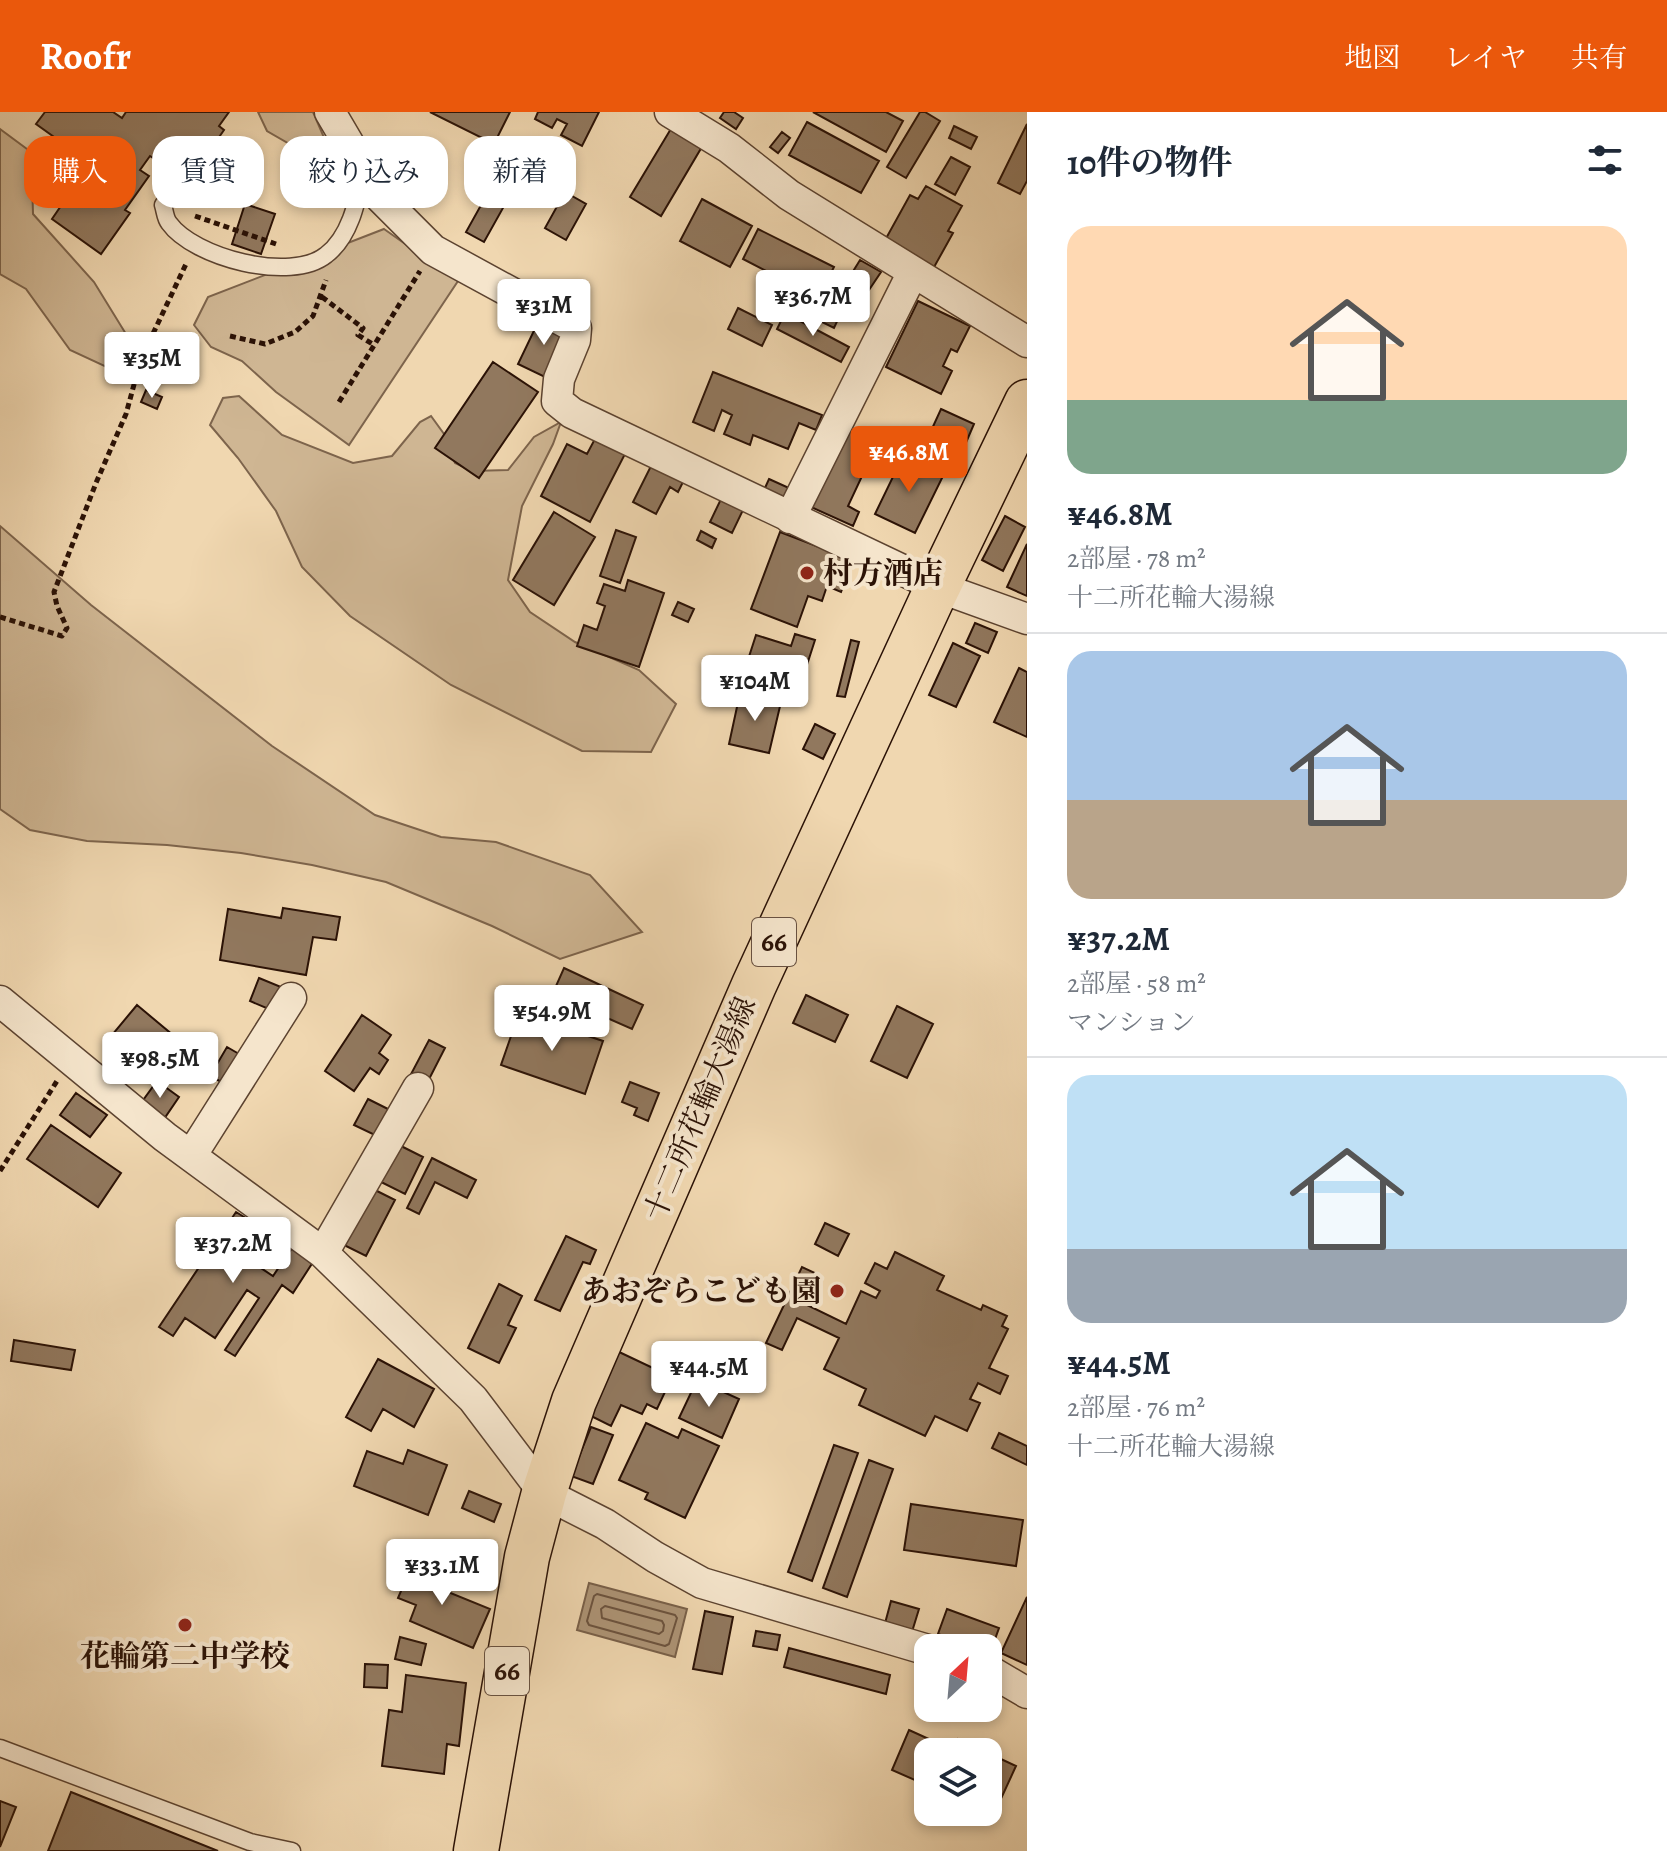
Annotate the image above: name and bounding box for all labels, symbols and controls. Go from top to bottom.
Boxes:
text: Roofr [40,30,131,82]
text: 地図 [1344,39,1400,77]
text: レイヤ [1444,39,1527,77]
text: 共有 [1571,39,1627,77]
chip: 購入 [24,136,136,208]
chip: 賃貸 [152,136,264,208]
chip: 絞り込み [280,136,448,208]
chip: 新着 [464,136,576,208]
icon: filters [1583,138,1627,182]
text: 10件の物件 [1067,139,1232,186]
pin: ¥36.7M [748,270,878,338]
text: ¥36.7M [774,278,852,313]
icon: home [1275,278,1419,422]
pin: ¥31M [497,279,591,347]
text: ¥31M [515,287,573,322]
pin: ¥35M [105,332,199,400]
text: ¥35M [122,340,182,375]
pin: ¥46.8M [844,426,974,494]
text: ¥46.8M [869,434,949,469]
text: ¥46.8M [1067,490,1173,537]
text: 2部屋 · 78 m² [1067,541,1206,576]
place label: 村方酒店 [823,553,943,593]
marker: 村方酒店 [798,564,816,582]
text: 十二所花輪大湯線 [1067,580,1275,615]
pin: ¥104M [699,655,811,723]
text: ¥104M [719,663,791,698]
icon: home [1275,703,1419,847]
text: ¥37.2M [1067,915,1170,962]
road number: 66 [752,918,796,966]
text: 2部屋 · 58 m² [1067,966,1206,1001]
pin: ¥54.9M [487,985,617,1053]
street label: 十二所花輪大湯線 [635,991,765,1227]
text: ¥54.9M [512,993,592,1028]
text: マンション [1067,1005,1196,1040]
pin: ¥98.5M [95,1032,225,1100]
text: ¥98.5M [120,1040,200,1075]
icon: home [1275,1127,1419,1271]
pin: ¥37.2M [168,1217,298,1285]
text: ¥37.2M [194,1225,272,1260]
place label: あおぞらこども園 [581,1271,821,1311]
marker: あおぞらこども園 [828,1282,846,1300]
text: ¥44.5M [1067,1339,1171,1386]
pin: ¥44.5M [644,1341,774,1409]
text: ¥44.5M [669,1349,749,1384]
text: 2部屋 · 76 m² [1067,1390,1205,1425]
text: 十二所花輪大湯線 [1067,1429,1275,1464]
pin: ¥33.1M [377,1539,507,1607]
text: ¥33.1M [404,1547,480,1582]
marker: 花輪第二中学校 [176,1616,194,1634]
north arrow [914,1634,1002,1722]
map controls [914,1634,1002,1826]
place label: 花輪第二中学校 [80,1636,290,1676]
road number: 66 [485,1647,529,1695]
button: layers [914,1738,1002,1826]

